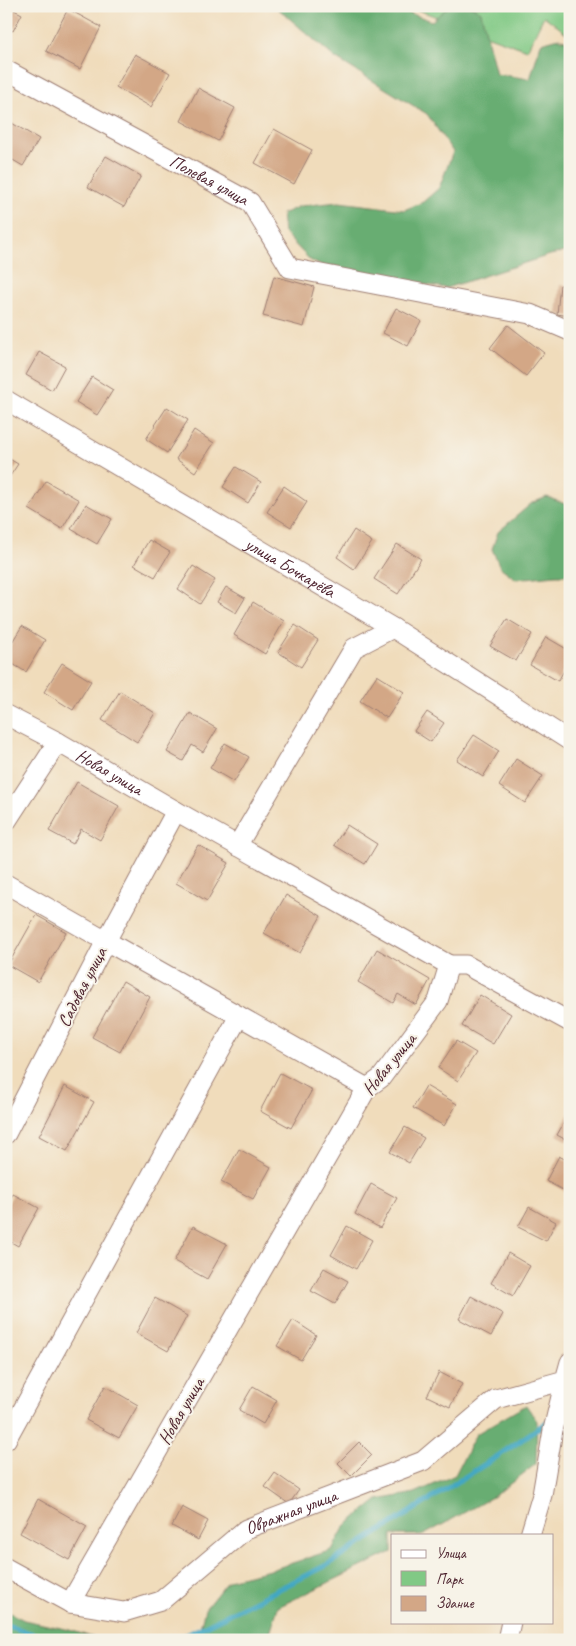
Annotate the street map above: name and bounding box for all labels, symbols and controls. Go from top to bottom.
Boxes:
street label: Полевая улица [166,150,253,211]
street label: улица Бочкарёва [241,532,340,603]
street label: Новая улица [72,744,148,801]
street label: Садовая улица [53,943,112,1030]
street label: Новая улица [357,1027,422,1100]
street label: Новая улица [153,1372,210,1448]
street label: Овражная улица [242,1484,342,1539]
legend [391,1534,554,1624]
text: Улица [436,1544,467,1563]
text: Парк [436,1570,464,1589]
text: Здание [436,1594,475,1613]

